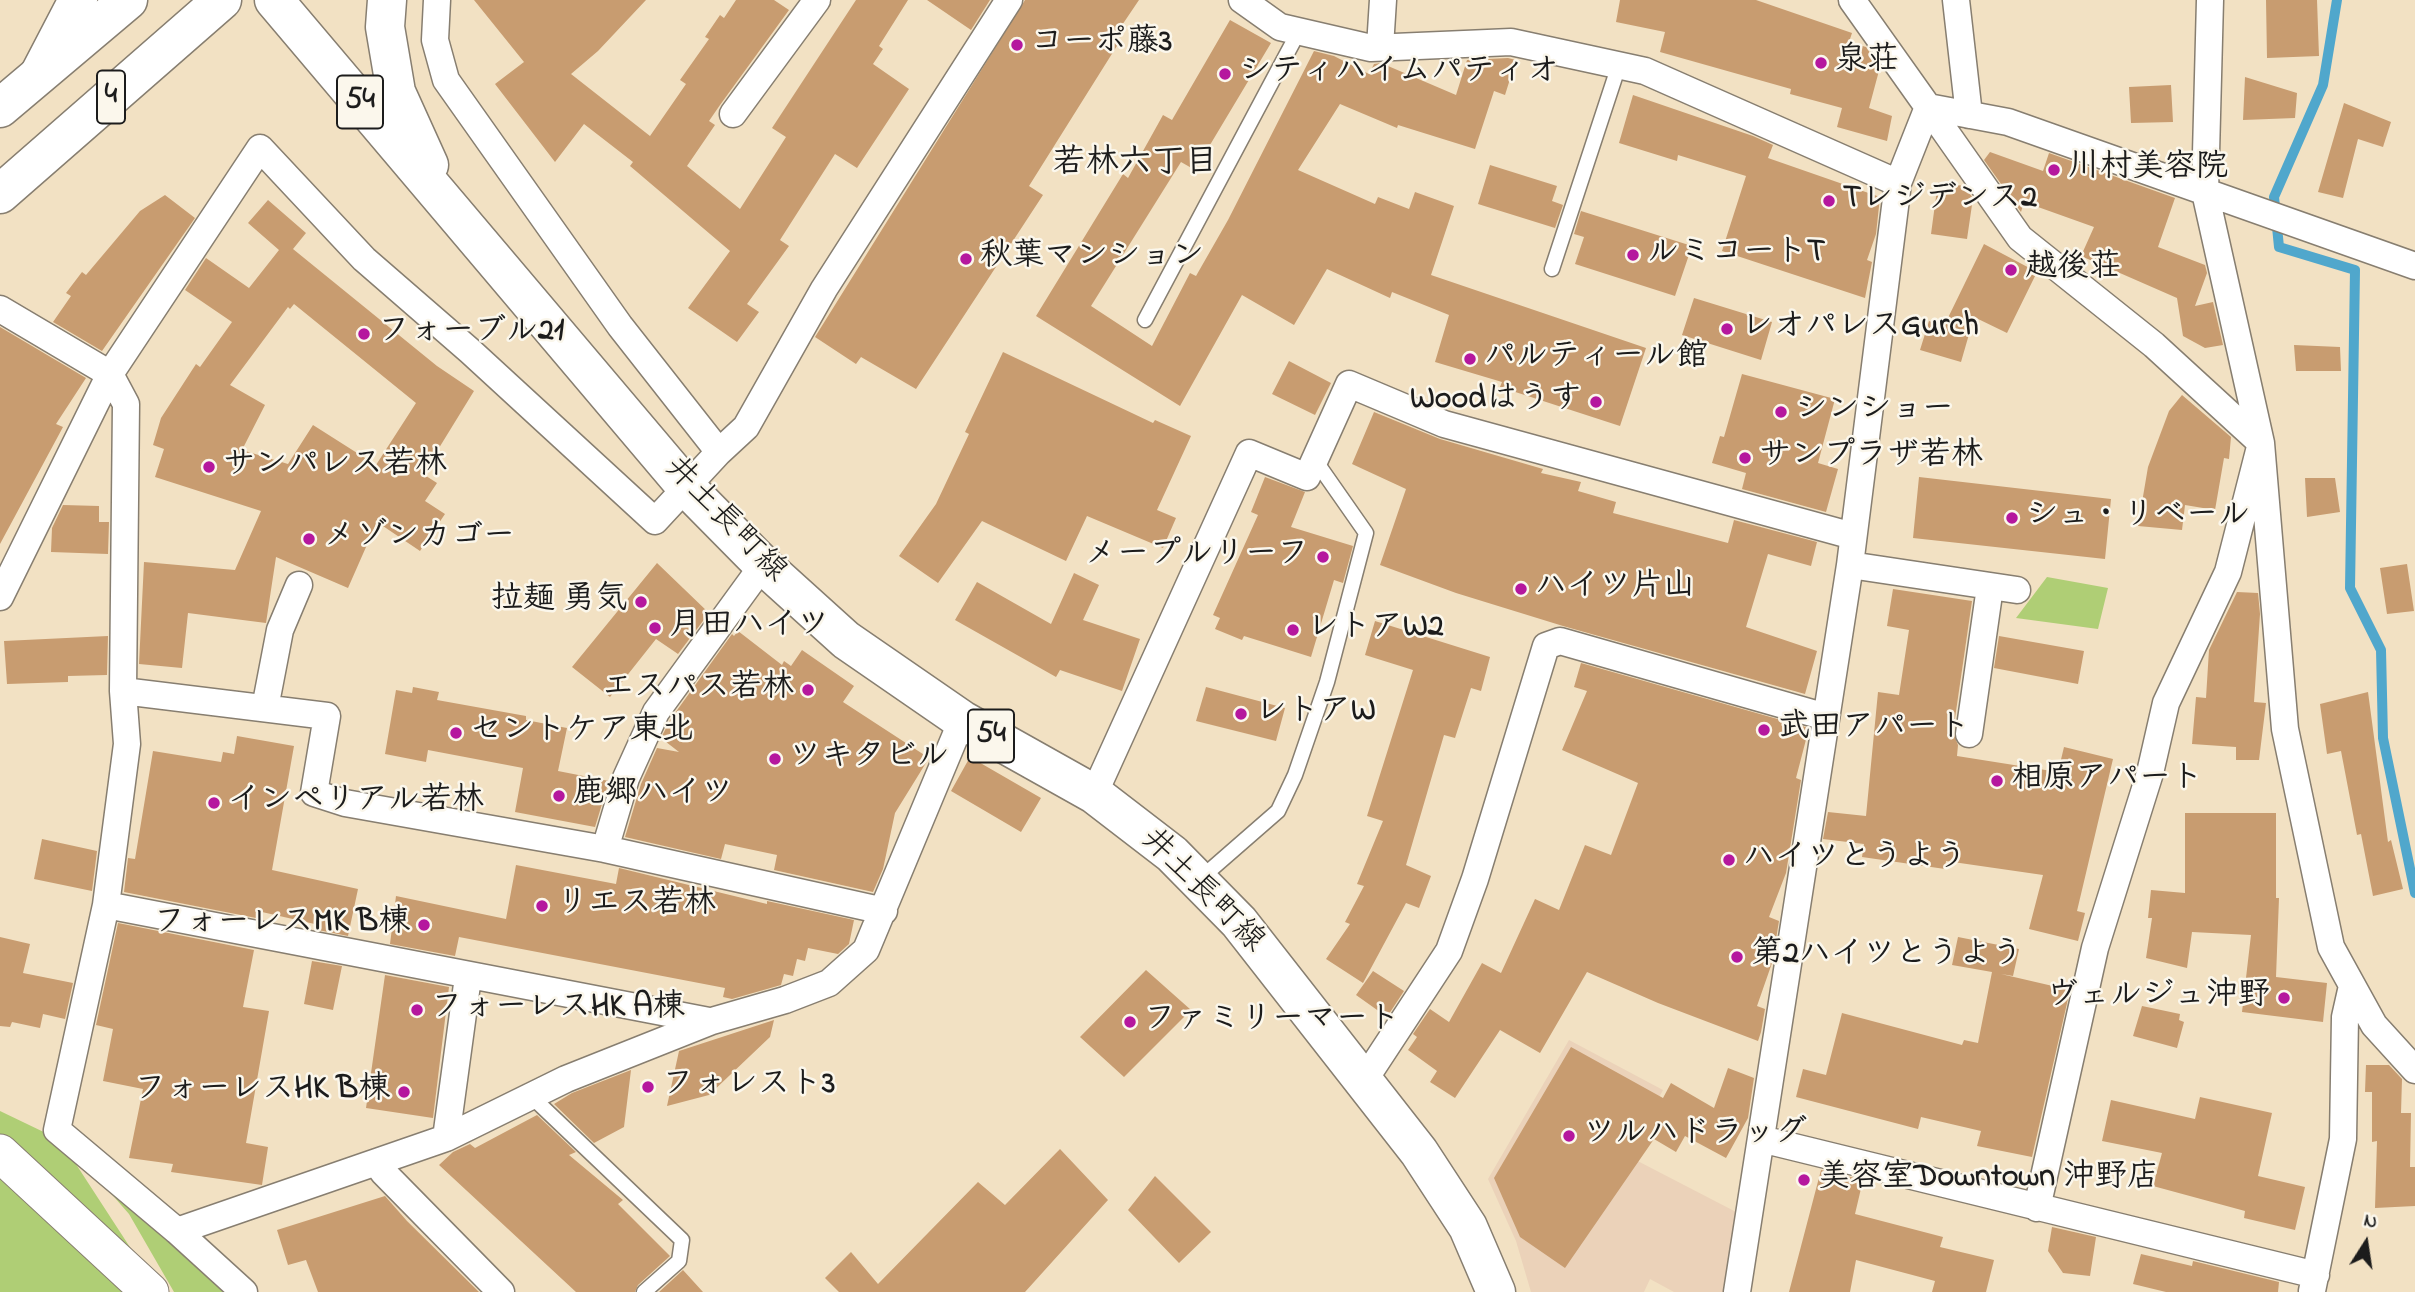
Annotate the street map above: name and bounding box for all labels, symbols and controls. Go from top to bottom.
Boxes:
place label: コーポ藤3 [1031,26,1172,64]
marker: コーポ藤3 [1009,37,1025,53]
place label: 泉荘 [1835,44,1899,82]
place label: シティハイムパティオ [1239,55,1559,93]
marker: 泉荘 [1813,55,1829,71]
marker: シティハイムパティオ [1217,66,1233,82]
road number: 4 [97,71,125,124]
road number: 54 [337,76,383,128]
district label: 若林六丁目 [1053,146,1217,186]
place label: 川村美容院 [2068,151,2228,189]
marker: 川村美容院 [2046,162,2062,178]
place label: Tレジデンス2 [1843,182,2037,220]
marker: Tレジデンス2 [1821,193,1837,209]
place label: ルミコートT [1647,236,1825,274]
place label: 秋葉マンション [980,240,1204,278]
marker: ルミコートT [1625,247,1641,263]
marker: 秋葉マンション [958,251,974,267]
place label: 越後荘 [2025,251,2121,289]
marker: 越後荘 [2003,262,2019,278]
place label: レオパレスGurch [1741,310,1979,348]
place label: フォーブル21 [378,315,564,353]
marker: レオパレスGurch [1719,321,1735,337]
marker: フォーブル21 [356,326,372,342]
place label: パルティール館 [1484,340,1708,378]
marker: パルティール館 [1462,351,1478,367]
place label: Woodはうす [1410,383,1582,421]
place label: シンショー [1795,393,1954,431]
marker: Woodはうす [1588,394,1604,410]
marker: シンショー [1773,404,1789,420]
place label: サンプラザ若林 [1759,439,1983,477]
place label: サンパレス若林 [223,448,447,486]
street label: 井土長町線 [655,450,793,592]
marker: サンプラザ若林 [1737,450,1753,466]
marker: サンパレス若林 [201,459,217,475]
place label: シュ・リベール [2026,499,2250,537]
marker: シュ・リベール [2004,510,2020,526]
place label: メゾンカゴー [323,520,515,558]
marker: メゾンカゴー [301,531,317,547]
place label: メープルリーフ [1084,538,1309,576]
marker: メープルリーフ [1315,549,1331,565]
place label: ハイツ片山 [1535,570,1695,608]
marker: ハイツ片山 [1513,581,1529,597]
place label: 拉麺 勇気 [491,583,627,621]
marker: 拉麺 勇気 [633,594,649,610]
place label: 月田ハイツ [669,609,829,647]
place label: レトアW2 [1307,611,1444,649]
marker: 月田ハイツ [647,620,663,636]
marker: レトアW2 [1285,622,1301,638]
place label: エスパス若林 [602,671,794,709]
marker: エスパス若林 [800,682,816,698]
place label: レトアW [1255,695,1376,733]
marker: レトアW [1233,706,1249,722]
road number: 54 [968,709,1014,762]
place label: 武田アパート [1778,711,1970,749]
place label: セントケア東北 [470,714,694,752]
marker: 武田アパート [1756,722,1772,738]
marker: セントケア東北 [448,725,464,741]
place label: ツキタビル [789,740,949,778]
marker: ツキタビル [767,751,783,767]
place label: 相原アパート [2011,762,2203,800]
marker: 相原アパート [1989,773,2005,789]
place label: 鹿郷ハイツ [573,777,733,815]
place label: インペリアル若林 [228,784,484,822]
marker: 鹿郷ハイツ [551,788,567,804]
marker: インペリアル若林 [206,795,222,811]
street label: 井土長町線 [1131,822,1271,962]
place label: ハイツとうよう [1743,841,1967,879]
marker: ハイツとうよう [1721,852,1737,868]
place label: リエス若林 [556,887,716,925]
marker: リエス若林 [534,898,550,914]
place label: フォーレスMK B棟 [154,906,410,944]
marker: フォーレスMK B棟 [416,917,432,933]
place label: 第2ハイツとうよう [1751,938,2023,976]
marker: 第2ハイツとうよう [1729,949,1745,965]
place label: ヴェルジュ沖野 [2046,979,2270,1017]
marker: ヴェルジュ沖野 [2276,990,2292,1006]
place label: フォーレスHK A棟 [431,991,685,1029]
marker: フォーレスHK A棟 [409,1002,425,1018]
place label: ファミリーマート [1144,1003,1400,1041]
marker: ファミリーマート [1122,1014,1138,1030]
place label: フォレスト3 [662,1068,835,1106]
place label: フォーレスHK B棟 [134,1073,390,1111]
marker: フォレスト3 [640,1079,656,1095]
marker: フォーレスHK B棟 [396,1084,412,1100]
place label: ツルハドラッグ [1583,1117,1807,1155]
marker: ツルハドラッグ [1561,1128,1577,1144]
place label: 美容室Downtown 沖野店 [1818,1161,2159,1199]
marker: 美容室Downtown 沖野店 [1796,1172,1812,1188]
text: N [2361,1207,2380,1237]
north arrow [2331,1208,2401,1278]

